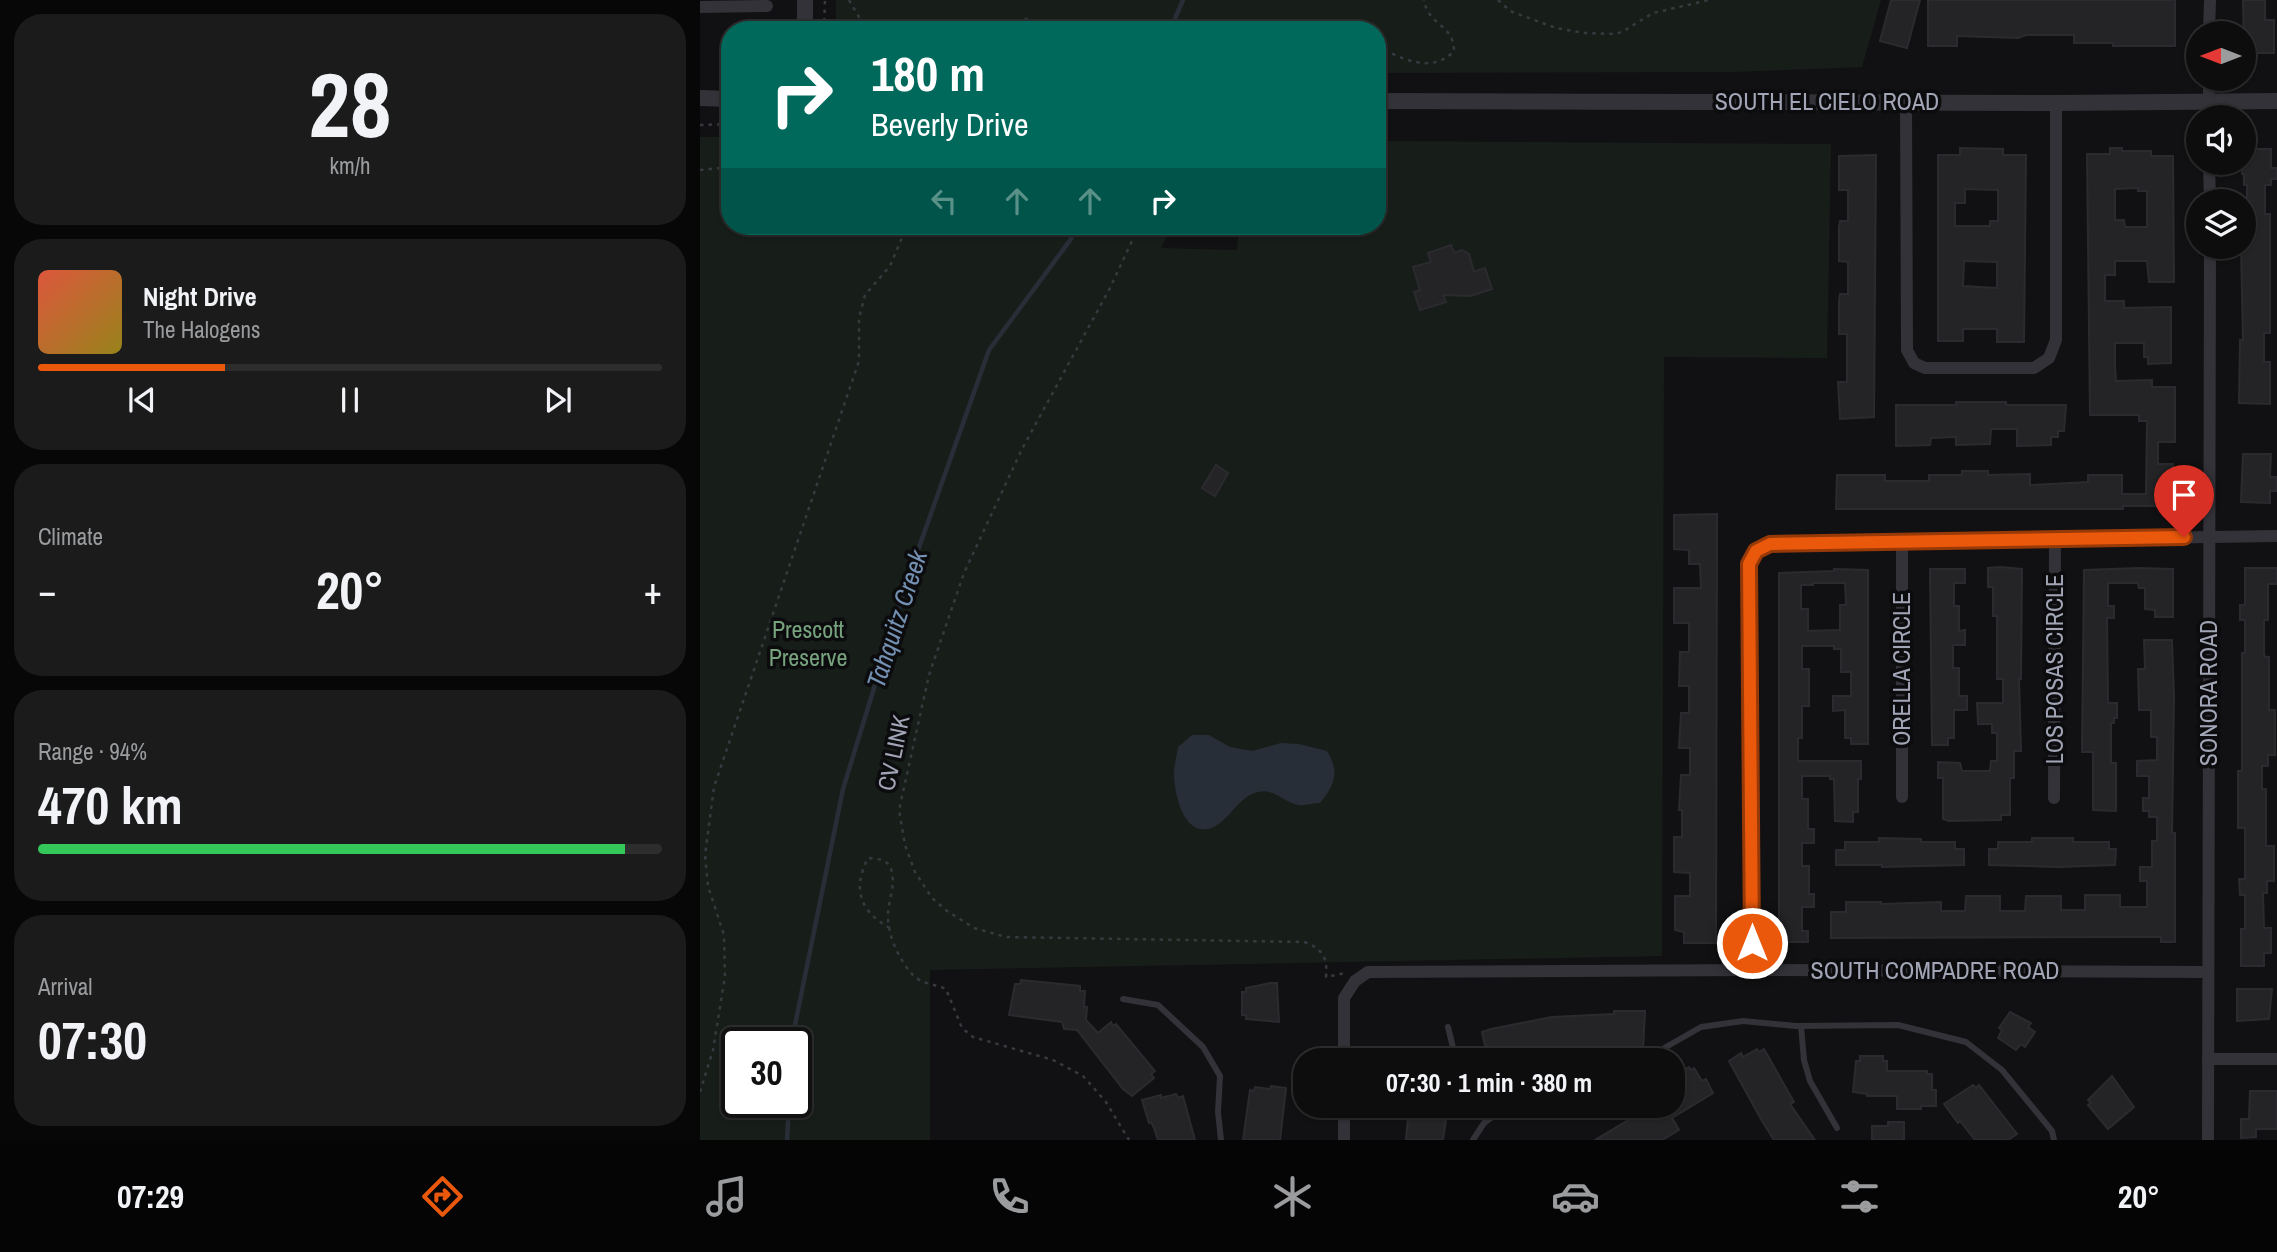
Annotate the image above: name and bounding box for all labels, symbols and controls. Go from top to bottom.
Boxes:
north arrow [2186,21,2256,91]
map controls [2186,21,2256,259]
text: 180 m [871,40,985,106]
text: 28 [309,43,392,165]
icon: right [756,49,847,140]
street label: SOUTH EL CIELO ROAD [1715,85,1939,117]
text: Beverly Drive [871,103,1028,146]
button: sound [2186,105,2256,175]
text: km/h [330,150,370,181]
icon: left [925,182,963,220]
icon: ahead [998,182,1036,220]
icon: ahead [1071,182,1109,220]
icon: right [1144,182,1182,220]
button: layers [2186,189,2256,259]
text: Night Drive [143,279,257,314]
text: The Halogens [143,314,260,345]
icon: previous [123,381,161,419]
icon: pause [331,381,369,419]
icon: next [539,381,577,419]
pin [2154,465,2214,537]
icon: arrive [2165,476,2203,514]
text: Climate [38,521,103,552]
water label: Tahquitz Creek [858,544,936,692]
text: 20° [316,555,384,625]
text: − [38,565,56,616]
text: + [644,565,662,616]
street label: LOS POSAS CIRCLE [2038,574,2070,764]
street label: ORELLA CIRCLE [1885,592,1917,746]
park label: Prescott Preserve [769,613,847,673]
street label: SONORA ROAD [2192,620,2224,766]
street label: CV LINK [869,712,917,794]
text: Range · 94% [38,736,147,767]
text: 470 km [38,770,183,840]
position arrow [1715,906,1789,980]
street label: SOUTH COMPADRE ROAD [1811,954,2059,986]
text: Arrival [38,971,93,1002]
text: 07:30 [38,1005,147,1075]
speed limit sign: 30 [721,1027,812,1118]
text: 07:30 · 1 min · 380 m [1386,1065,1592,1100]
icon: directions [418,1172,467,1221]
icon: music [702,1172,751,1221]
icon: phone [985,1172,1034,1221]
icon: climate [1268,1172,1317,1221]
icon: car [1551,1172,1600,1221]
icon: filters [1835,1172,1884,1221]
text: 07:29 [117,1175,184,1218]
text: 20° [2118,1175,2160,1218]

